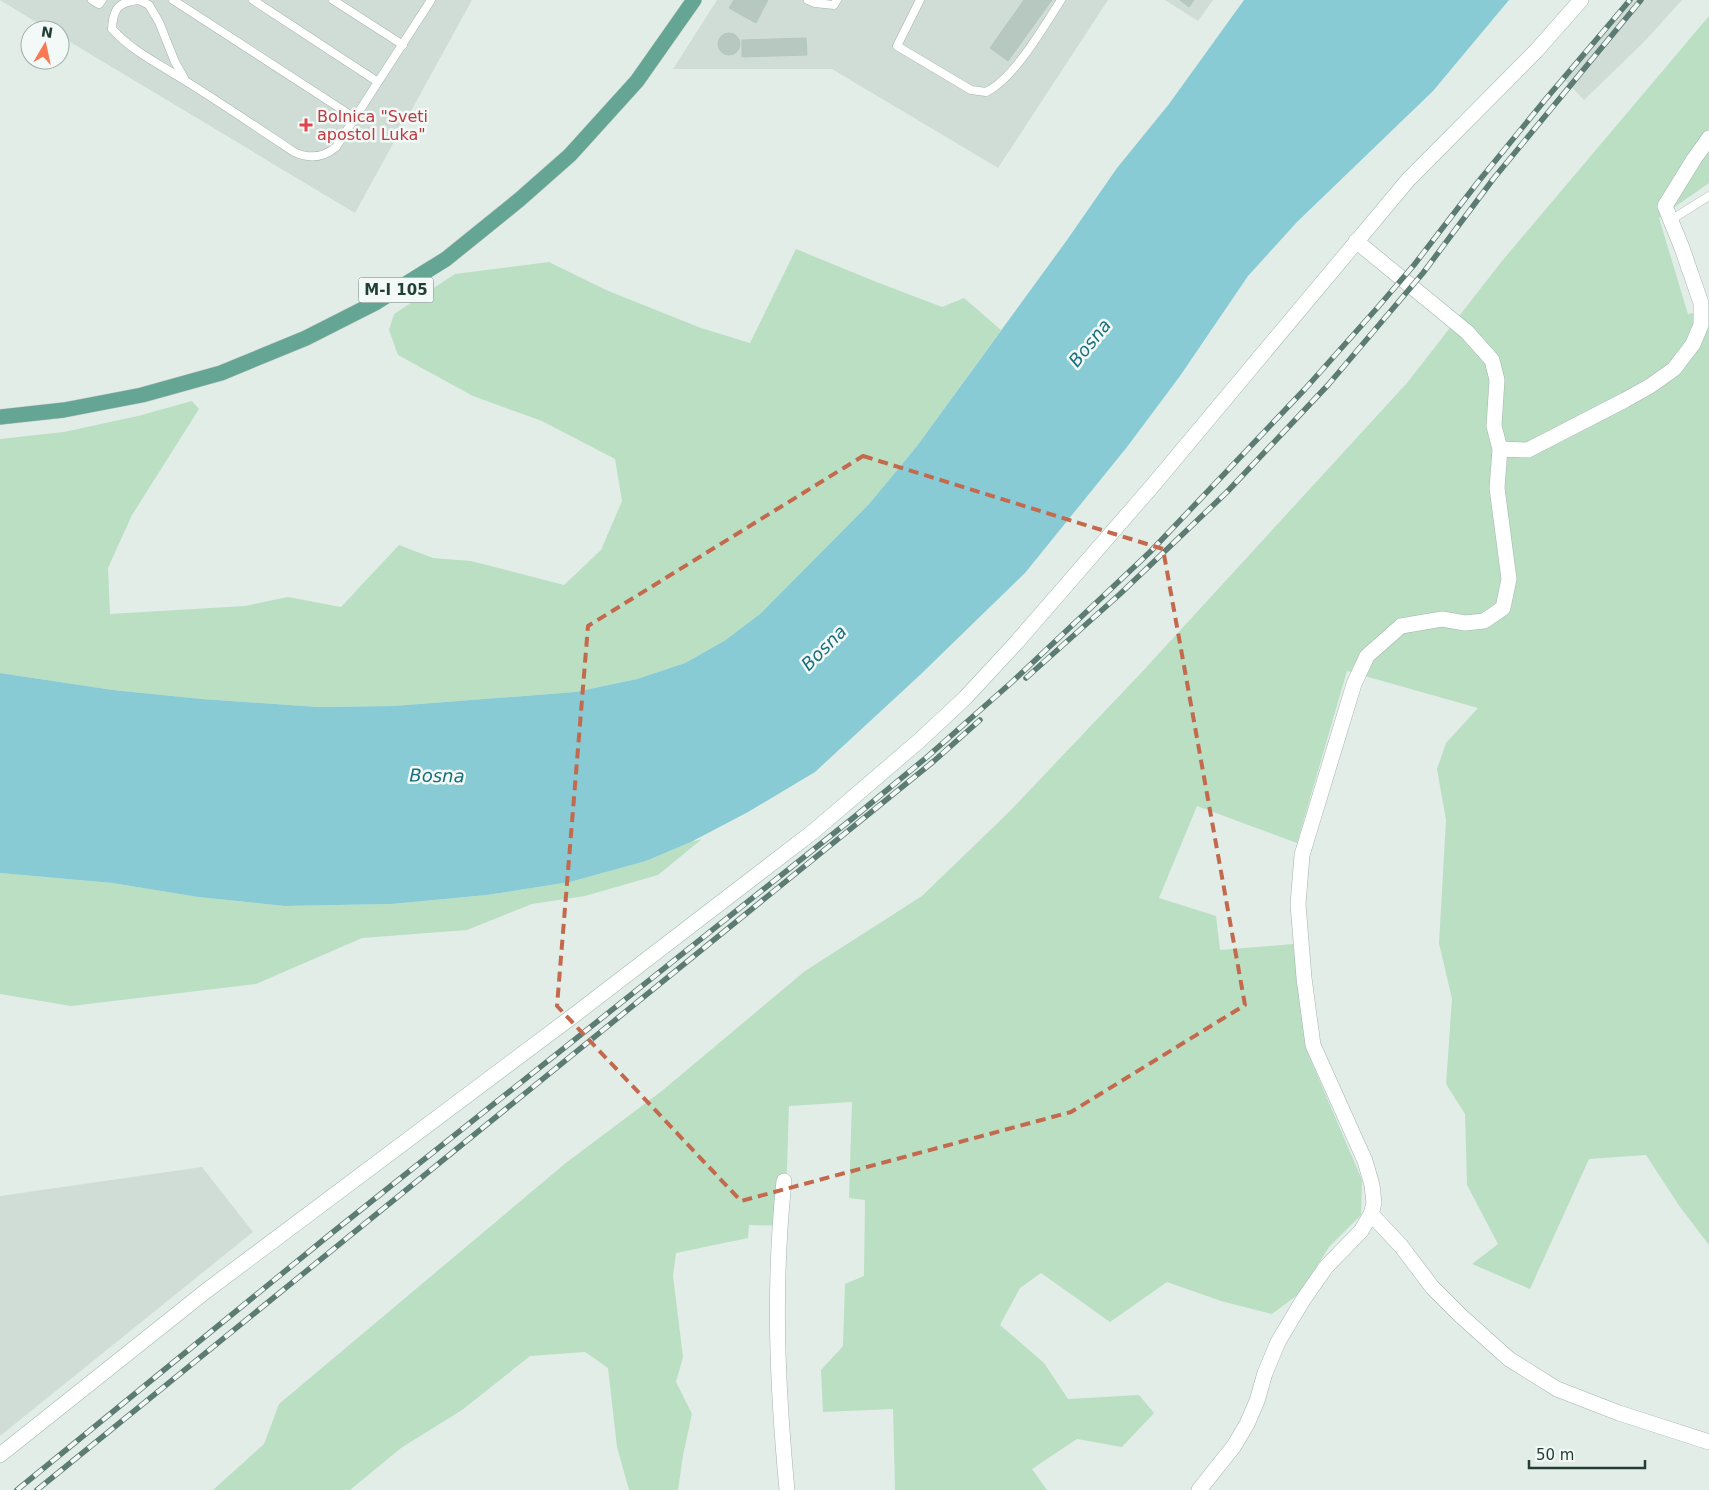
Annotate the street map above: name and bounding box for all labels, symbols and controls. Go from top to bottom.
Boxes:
north arrow [20,20,70,70]
text: N [40,23,54,41]
place label: Bolnica "Sveti apostol Luka" [317,107,428,144]
marker: Bolnica "Sveti apostol Luka" [299,118,313,132]
road number: M-I 105 [358,278,434,302]
water label: Bosna [1064,315,1115,371]
water label: Bosna [797,621,851,675]
water label: Bosna [409,765,465,786]
scale bar [1529,1438,1645,1470]
text: 50 m [1536,1446,1574,1464]

